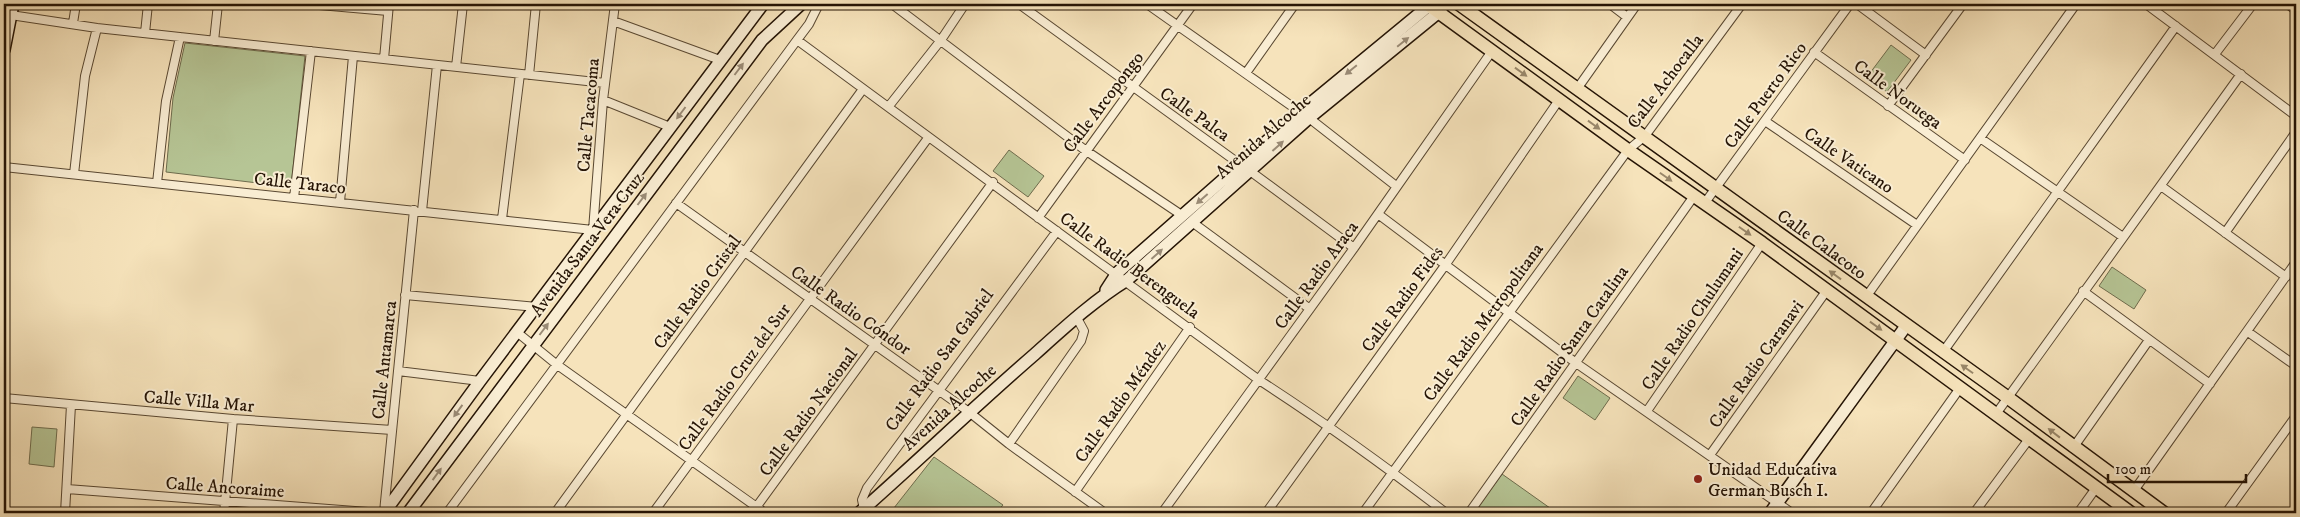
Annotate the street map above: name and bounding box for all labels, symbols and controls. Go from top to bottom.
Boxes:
street label: Calle Achocalla [1623,30,1709,133]
one-way arrow [1396,36,1409,47]
street label: Calle Puerto Rico [1720,38,1812,153]
street label: Calle Arcopongo [1059,47,1149,158]
street label: Calle Noruega [1849,55,1946,134]
street label: Calle Tacacoma [573,57,605,173]
one-way arrow [734,63,745,76]
one-way arrow [1346,64,1358,76]
one-way arrow [1514,67,1528,77]
street label: Calle Palca [1155,83,1234,147]
street label: Avenida Alcoche [1212,89,1316,184]
one-way arrow [676,106,686,120]
one-way arrow [1587,120,1600,130]
street label: Calle Vaticano [1799,123,1898,199]
one-way arrow [1272,140,1284,152]
street label: Calle Taraco [253,168,347,200]
street label: Avenida Santa Vera Cruz [526,168,650,321]
one-way arrow [1659,172,1673,182]
one-way arrow [637,192,647,206]
one-way arrow [1196,193,1208,205]
street label: Calle Calacoto [1772,205,1871,285]
street label: Calle Radio Berenguela [1055,208,1204,324]
street label: Calle Radio Araca [1270,217,1364,334]
one-way arrow [1738,226,1751,236]
street label: Calle Radio Cristal [649,231,747,354]
street label: Calle Radio Metropolitana [1419,239,1549,406]
street label: Calle Radio Fides [1357,242,1449,357]
street label: Calle Radio Chulumani [1637,244,1749,395]
one-way arrow [1150,248,1163,259]
street label: Calle Radio Cóndor [786,261,915,361]
street label: Calle Radio Santa Catalina [1506,262,1634,431]
one-way arrow [1829,269,1842,280]
street label: Calle Radio San Gabriel [881,285,999,436]
street label: Calle Radio Caranavi [1704,296,1809,433]
street label: Calle Antamarca [368,299,402,420]
street label: Calle Radio Cruz del Sur [674,299,796,456]
one-way arrow [1869,321,1882,332]
one-way arrow [539,323,550,336]
street label: Calle Radio Méndez [1070,336,1171,467]
street label: Calle Radio Nacional [755,344,863,481]
street label: Avenida Alcoche [898,360,1001,456]
one-way arrow [1961,364,1974,374]
street label: Calle Villa Mar [143,386,255,418]
one-way arrow [453,404,463,418]
one-way arrow [2047,428,2061,438]
scale bar [2108,452,2245,484]
place label: Unidad Educativa German Busch I. [1708,459,1837,502]
text: 100 m [2115,460,2151,479]
one-way arrow [432,468,443,481]
street label: Calle Ancoraime [165,473,285,503]
marker: Unidad Educativa German Busch I. [1692,473,1704,485]

